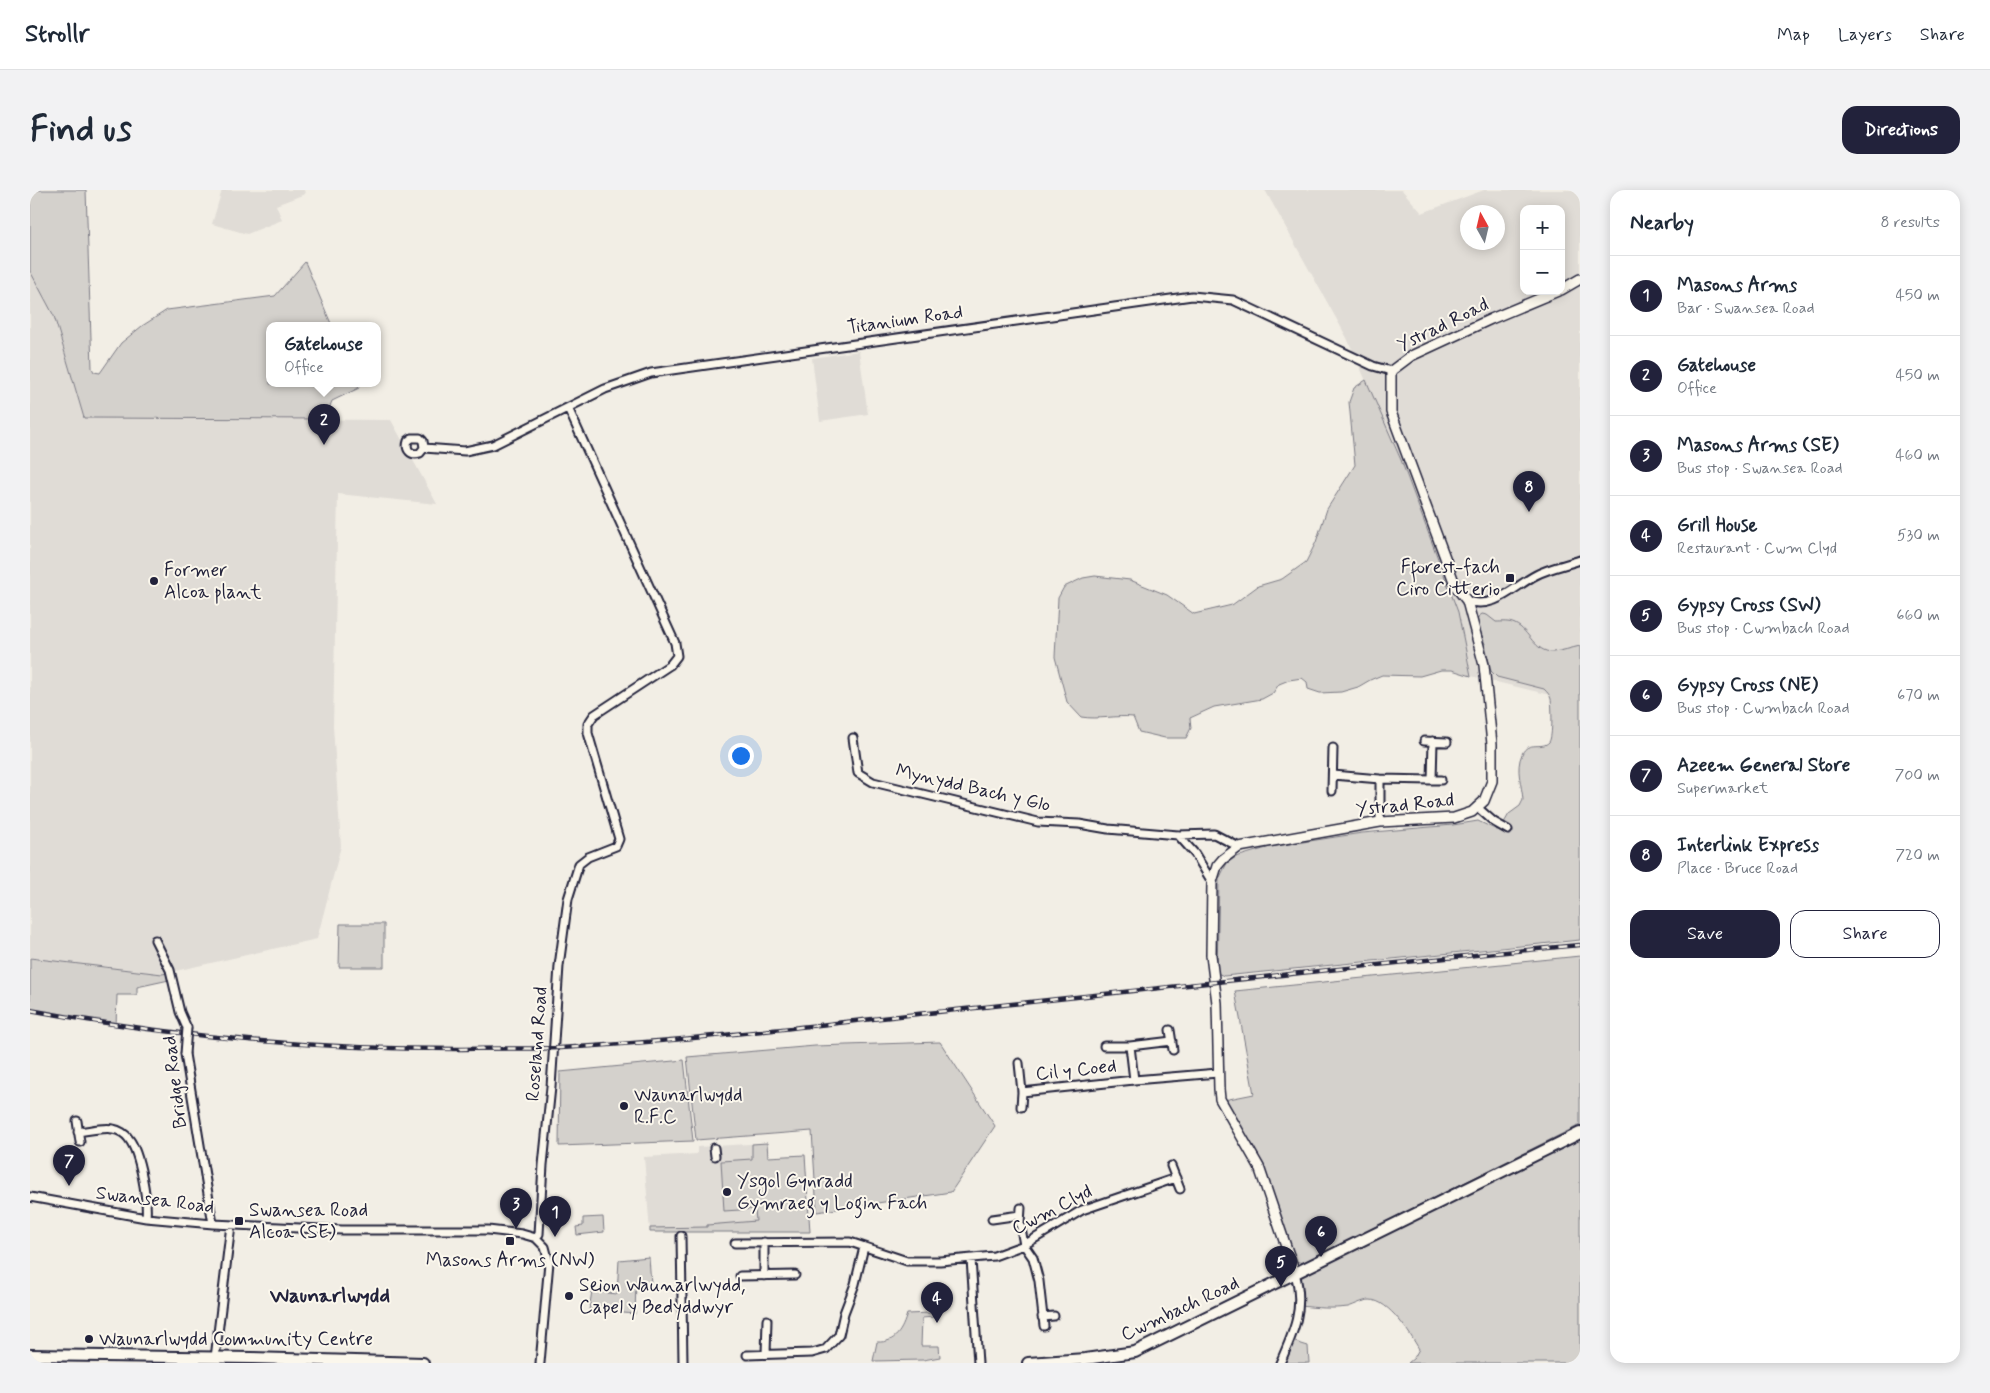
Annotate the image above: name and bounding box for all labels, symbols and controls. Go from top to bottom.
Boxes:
text: Strollr [25,19,89,50]
text: Map [1777,23,1810,47]
text: Layers [1838,23,1892,47]
text: Share [1920,23,1965,47]
button: Directions [1842,106,1960,154]
text: Find us [30,107,132,153]
north arrow [1460,205,1505,250]
map controls [1520,205,1565,295]
button: + [1520,205,1565,250]
text: Nearby [1630,209,1694,237]
text: 8 results [1880,212,1940,233]
button: − [1520,250,1565,295]
text: Masons Arms [1677,273,1797,298]
text: 1 [1642,285,1650,306]
text: 450 m [1895,285,1940,306]
street label: Ystrad Road [1393,292,1493,358]
text: Bar · Swansea Road [1677,298,1815,319]
street label: Titanium Road [845,299,965,341]
popup [266,322,381,387]
text: Gatehouse [284,332,363,357]
text: Gatehouse [1677,353,1756,378]
text: Office [284,357,324,378]
text: 2 [1642,365,1650,386]
text: 450 m [1895,365,1940,386]
text: Office [1677,378,1717,399]
pin: 2 [308,404,340,445]
text: Masons Arms (SE) [1677,433,1839,458]
text: 3 [1642,445,1650,466]
text: 460 m [1895,445,1940,466]
text: Bus stop · Swansea Road [1677,458,1843,479]
pin: 8 [1513,471,1545,512]
text: Grill House [1677,513,1757,538]
text: 4 [1641,525,1651,546]
text: 530 m [1897,525,1940,546]
text: Restaurant · Cwm Clyd [1677,538,1837,559]
place label: Fforest-fach Ciro Citterio [1396,555,1500,602]
place label: Former Alcoa plant [164,558,261,605]
marker: Fforest-fach Ciro Citterio [1504,572,1516,584]
marker: Former Alcoa plant [148,575,160,587]
text: Gypsy Cross (SW) [1677,593,1821,618]
text: 5 [1641,605,1651,626]
text: 660 m [1896,605,1940,626]
text: Bus stop · Cwmbach Road [1677,618,1850,639]
text: Gypsy Cross (NE) [1677,673,1818,698]
text: 6 [1642,685,1650,706]
text: 670 m [1897,685,1940,706]
text: Bus stop · Cwmbach Road [1677,698,1850,719]
your location [728,743,754,769]
text: Azeem General Store [1677,753,1850,778]
street label: Mynydd Bach y Glo [893,758,1053,819]
text: 7 [1641,765,1651,786]
text: 700 m [1894,765,1940,786]
text: Supermarket [1677,778,1768,799]
street label: Ystrad Road [1355,787,1455,823]
text: Interlink Express [1677,833,1819,858]
text: 8 [1641,845,1651,866]
text: 720 m [1895,845,1940,866]
text: Place · Bruce Road [1677,858,1798,879]
button: Save [1630,910,1780,958]
button: Share [1790,910,1940,958]
street label: Roseland Road [521,986,553,1102]
street label: Bridge Road [157,1034,194,1130]
street label: Cil y Coed [1034,1053,1118,1087]
place label: Waunarlwydd R.F.C [634,1083,743,1130]
marker: Waunarlwydd R.F.C [618,1100,630,1112]
pin: 7 [53,1145,85,1186]
place label: Ysgol Gynradd Gymraeg y Login Fach [737,1169,927,1219]
street label: Cwm Clyd [1007,1179,1097,1241]
street label: Swansea Road [94,1180,216,1220]
marker: Ysgol Gynradd Gymraeg y Login Fach [721,1186,733,1198]
pin: 3 [500,1188,532,1229]
pin: 1 [539,1196,571,1237]
place label: Swansea Road Alcoa (SE) [249,1198,368,1245]
marker: Swansea Road Alcoa (SE) [233,1215,245,1227]
pin: 6 [1305,1216,1337,1257]
marker: Masons Arms (NW) [504,1235,516,1247]
pin: 5 [1265,1246,1297,1287]
place label: Masons Arms (NW) [426,1248,595,1273]
street label: Cwmbach Road [1117,1271,1243,1347]
place label: Seion Waunarlwydd, Capel y Bedyddwyr [579,1273,745,1321]
district label: Waunarlwydd [269,1282,390,1310]
pin: 4 [921,1282,953,1323]
marker: Seion Waunarlwydd, Capel y Bedyddwyr [563,1290,575,1302]
place label: Waunarlwydd Community Centre [99,1327,373,1352]
marker: Waunarlwydd Community Centre [83,1333,95,1345]

